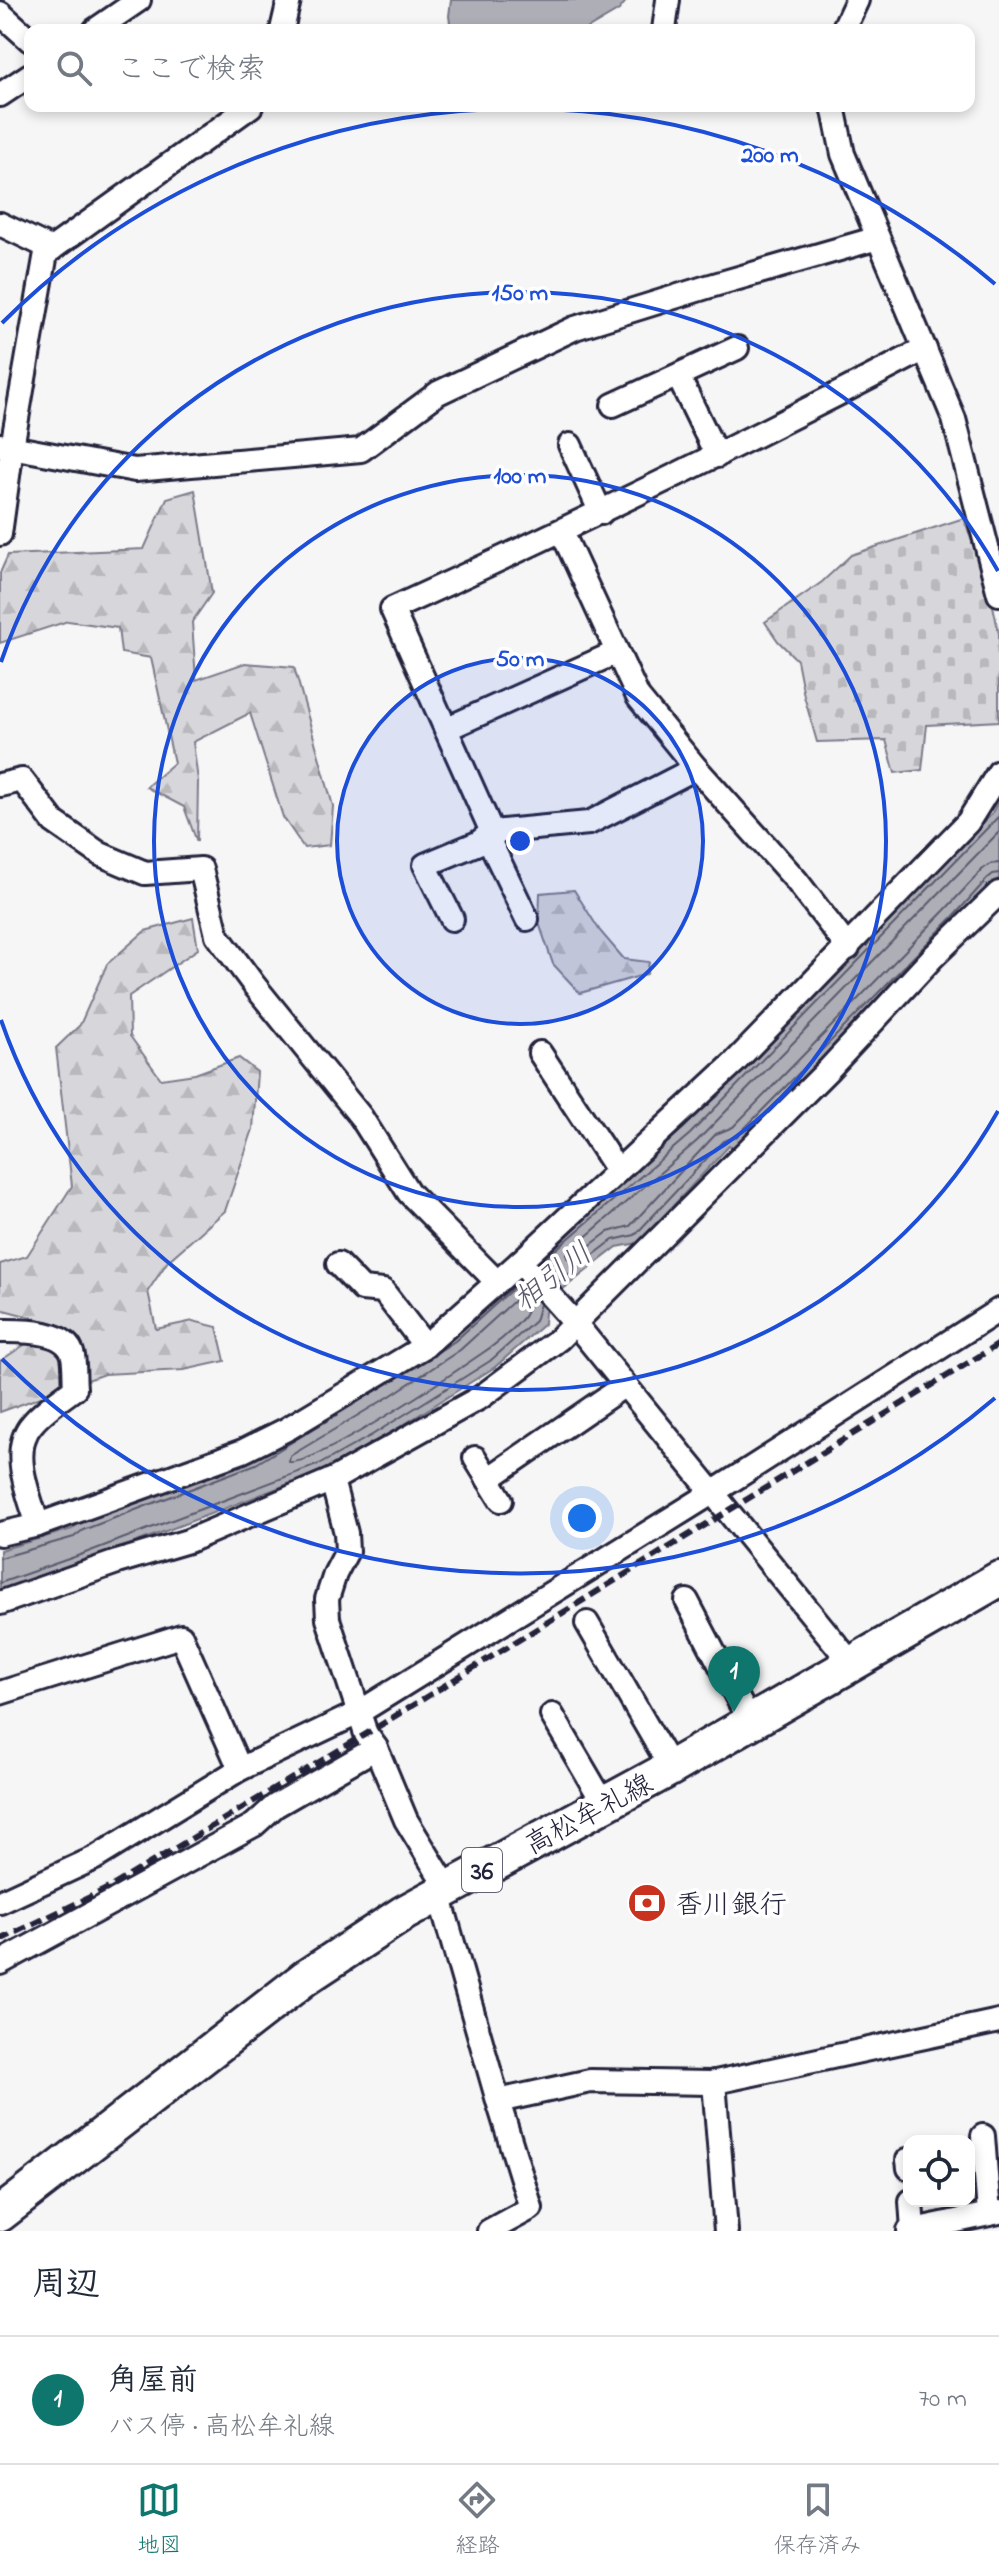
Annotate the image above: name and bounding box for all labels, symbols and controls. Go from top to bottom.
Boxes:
search box [24,24,975,112]
icon: search [52,46,96,90]
text: ここで検索 [116,49,266,93]
text: 200 m [740,139,799,174]
text: 150 m [492,277,549,312]
text: 100 m [494,460,547,495]
text: 50 m [496,643,545,678]
centre of rings [506,827,534,855]
water label: 相引川 [505,1233,603,1323]
your location [562,1498,602,1538]
pin: 1 [708,1646,760,1712]
street label: 高松牟礼線 [518,1765,661,1867]
road number: 36 [462,1848,502,1892]
bank icon: 香川銀行 [626,1882,668,1924]
place label: 香川銀行 [675,1886,787,1927]
map controls [903,2135,975,2207]
button: locate [903,2135,975,2207]
text: 周辺 [32,2261,100,2311]
text: 角屋前 [108,2360,198,2404]
text: 1 [54,2381,62,2419]
text: 70 m [918,2381,967,2419]
text: バス停 · 高松牟礼線 [108,2409,335,2447]
tab: 地図 [137,2478,181,2563]
tab: 経路 [455,2478,500,2563]
tab: 保存済み [774,2478,862,2563]

